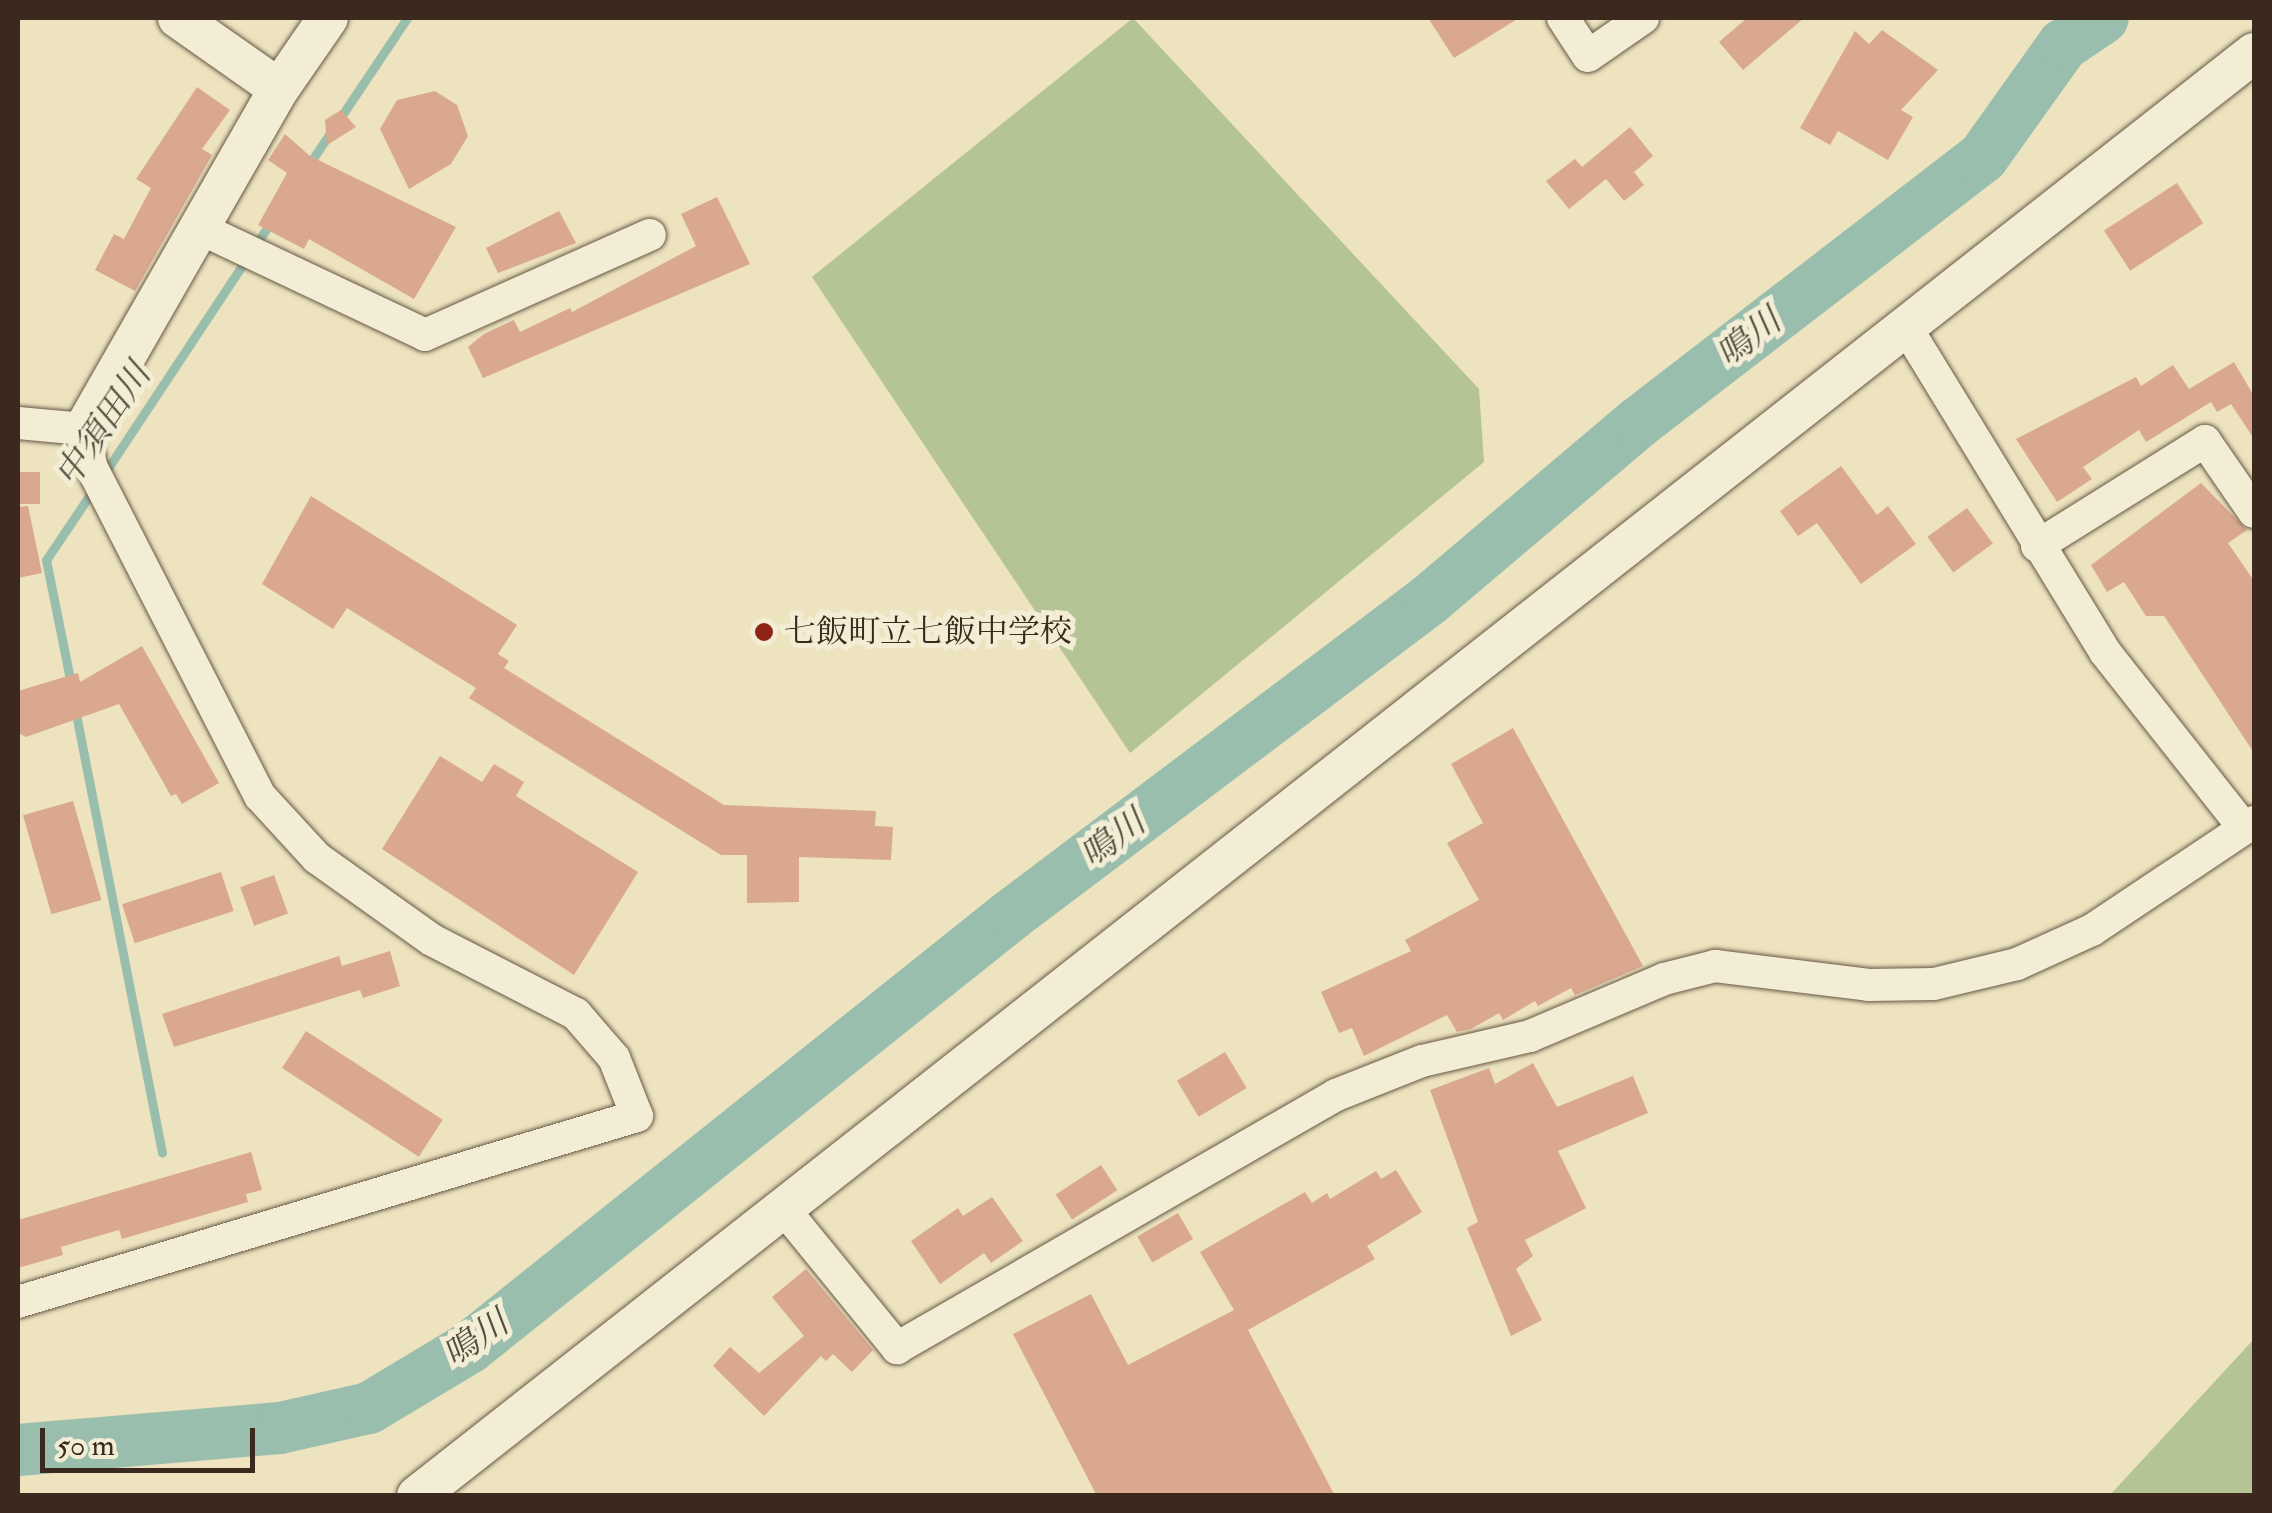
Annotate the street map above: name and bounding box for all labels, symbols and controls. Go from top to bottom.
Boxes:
water label: 鳴川 [1708,300,1790,376]
water label: 中須田川 [46,355,160,495]
place label: 七飯町立七飯中学校 [784,613,1072,651]
marker: 七飯町立七飯中学校 [753,621,775,643]
water label: 鳴川 [1072,801,1154,877]
water label: 鳴川 [435,1302,517,1376]
scale bar [45,1408,260,1470]
text: 50 m [57,1427,115,1464]

